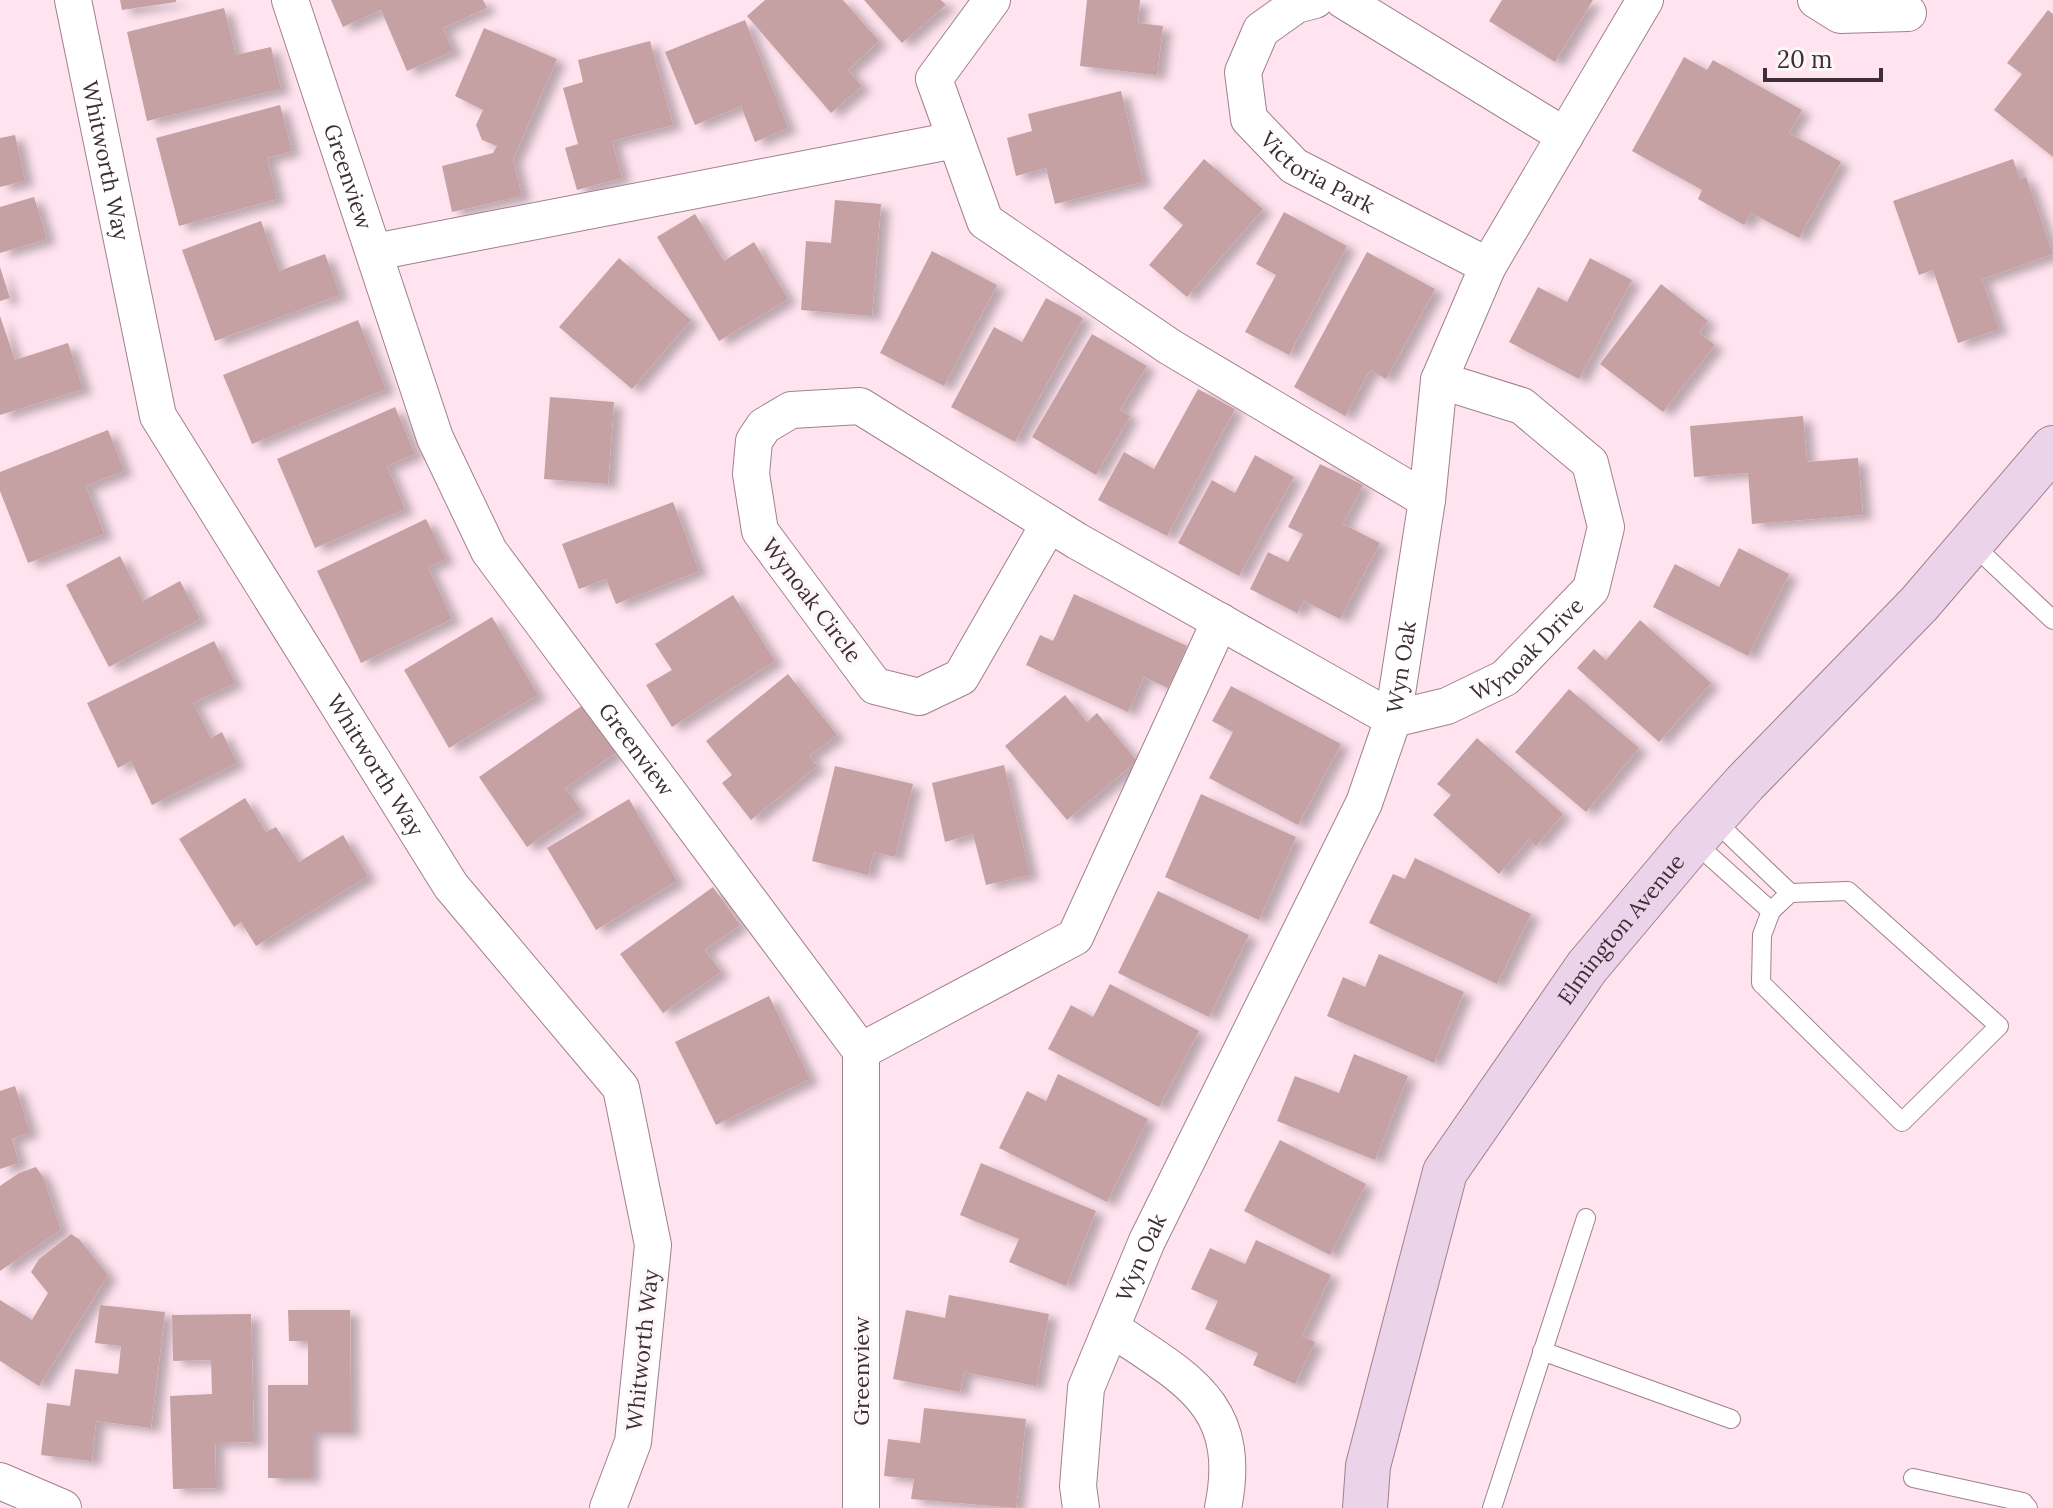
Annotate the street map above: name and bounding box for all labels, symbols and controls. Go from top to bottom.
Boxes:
scale bar [1765,32,1881,82]
text: 20 m [1777,44,1833,75]
street label: Whitworth Way [76,78,136,243]
street label: Greenview [318,120,379,233]
street label: Victoria Park [1254,125,1380,219]
street label: Wynoak Circle [756,532,868,668]
street label: Wynoak Drive [1466,591,1589,707]
street label: Wyn Oak [1380,619,1422,715]
street label: Whitworth Way [321,689,431,842]
street label: Greenview [593,697,681,802]
street label: Elmington Avenue [1551,848,1690,1010]
street label: Wyn Oak [1109,1209,1172,1306]
street label: Whitworth Way [620,1268,664,1432]
street label: Greenview [847,1316,875,1426]

